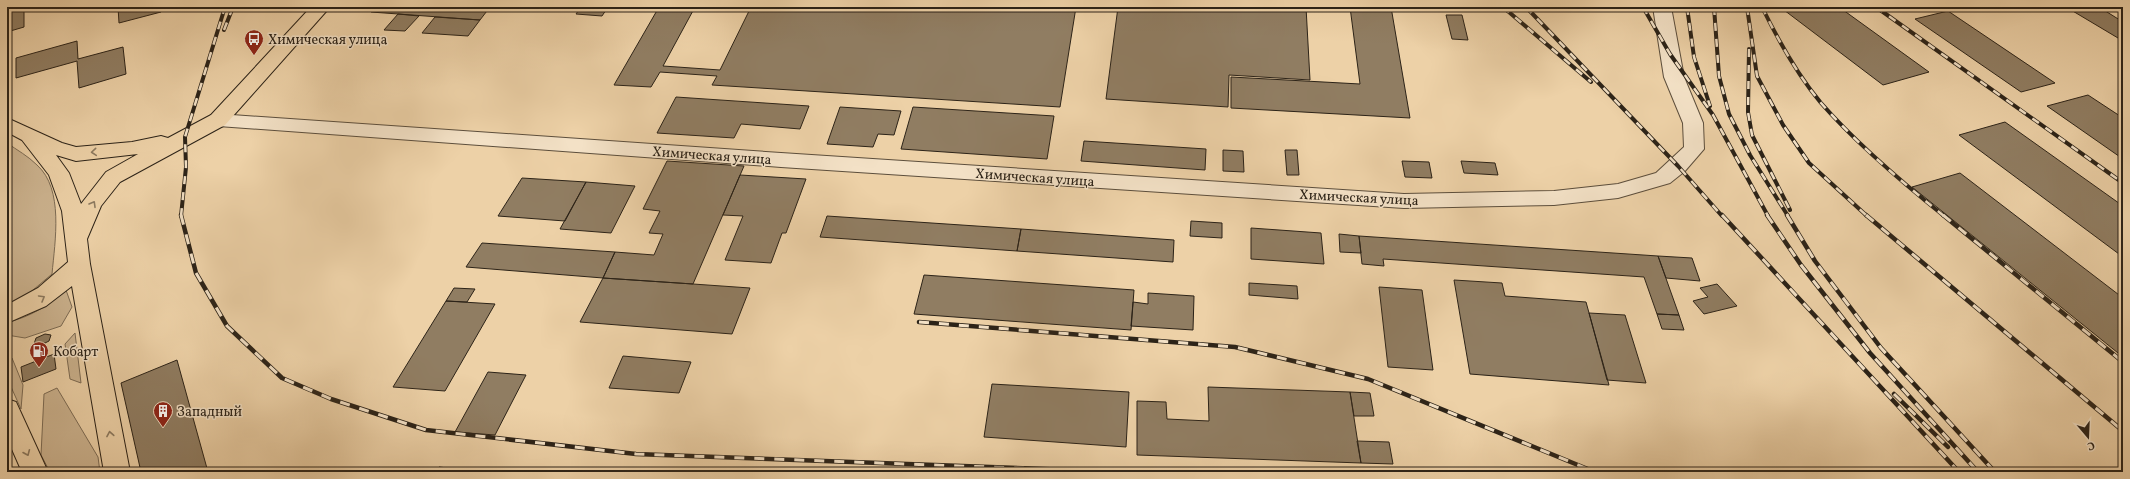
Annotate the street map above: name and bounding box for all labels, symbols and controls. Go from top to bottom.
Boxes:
bus stop icon: Химическая улица [243,28,265,56]
place label: Химическая улица [268,31,388,50]
street label: Химическая улица [652,143,772,170]
one-way arrow [90,148,97,157]
street label: Химическая улица [975,165,1095,192]
street label: Химическая улица [1299,186,1419,211]
one-way arrow [88,201,95,208]
one-way arrow [38,295,45,302]
fuel station icon: Кобарт [28,340,50,368]
place label: Кобарт [53,343,98,362]
building icon: Западный [152,400,174,428]
place label: Западный [177,403,242,422]
north arrow [2068,417,2108,457]
one-way arrow [106,431,114,437]
text: С [2085,437,2097,453]
one-way arrow [23,450,31,457]

